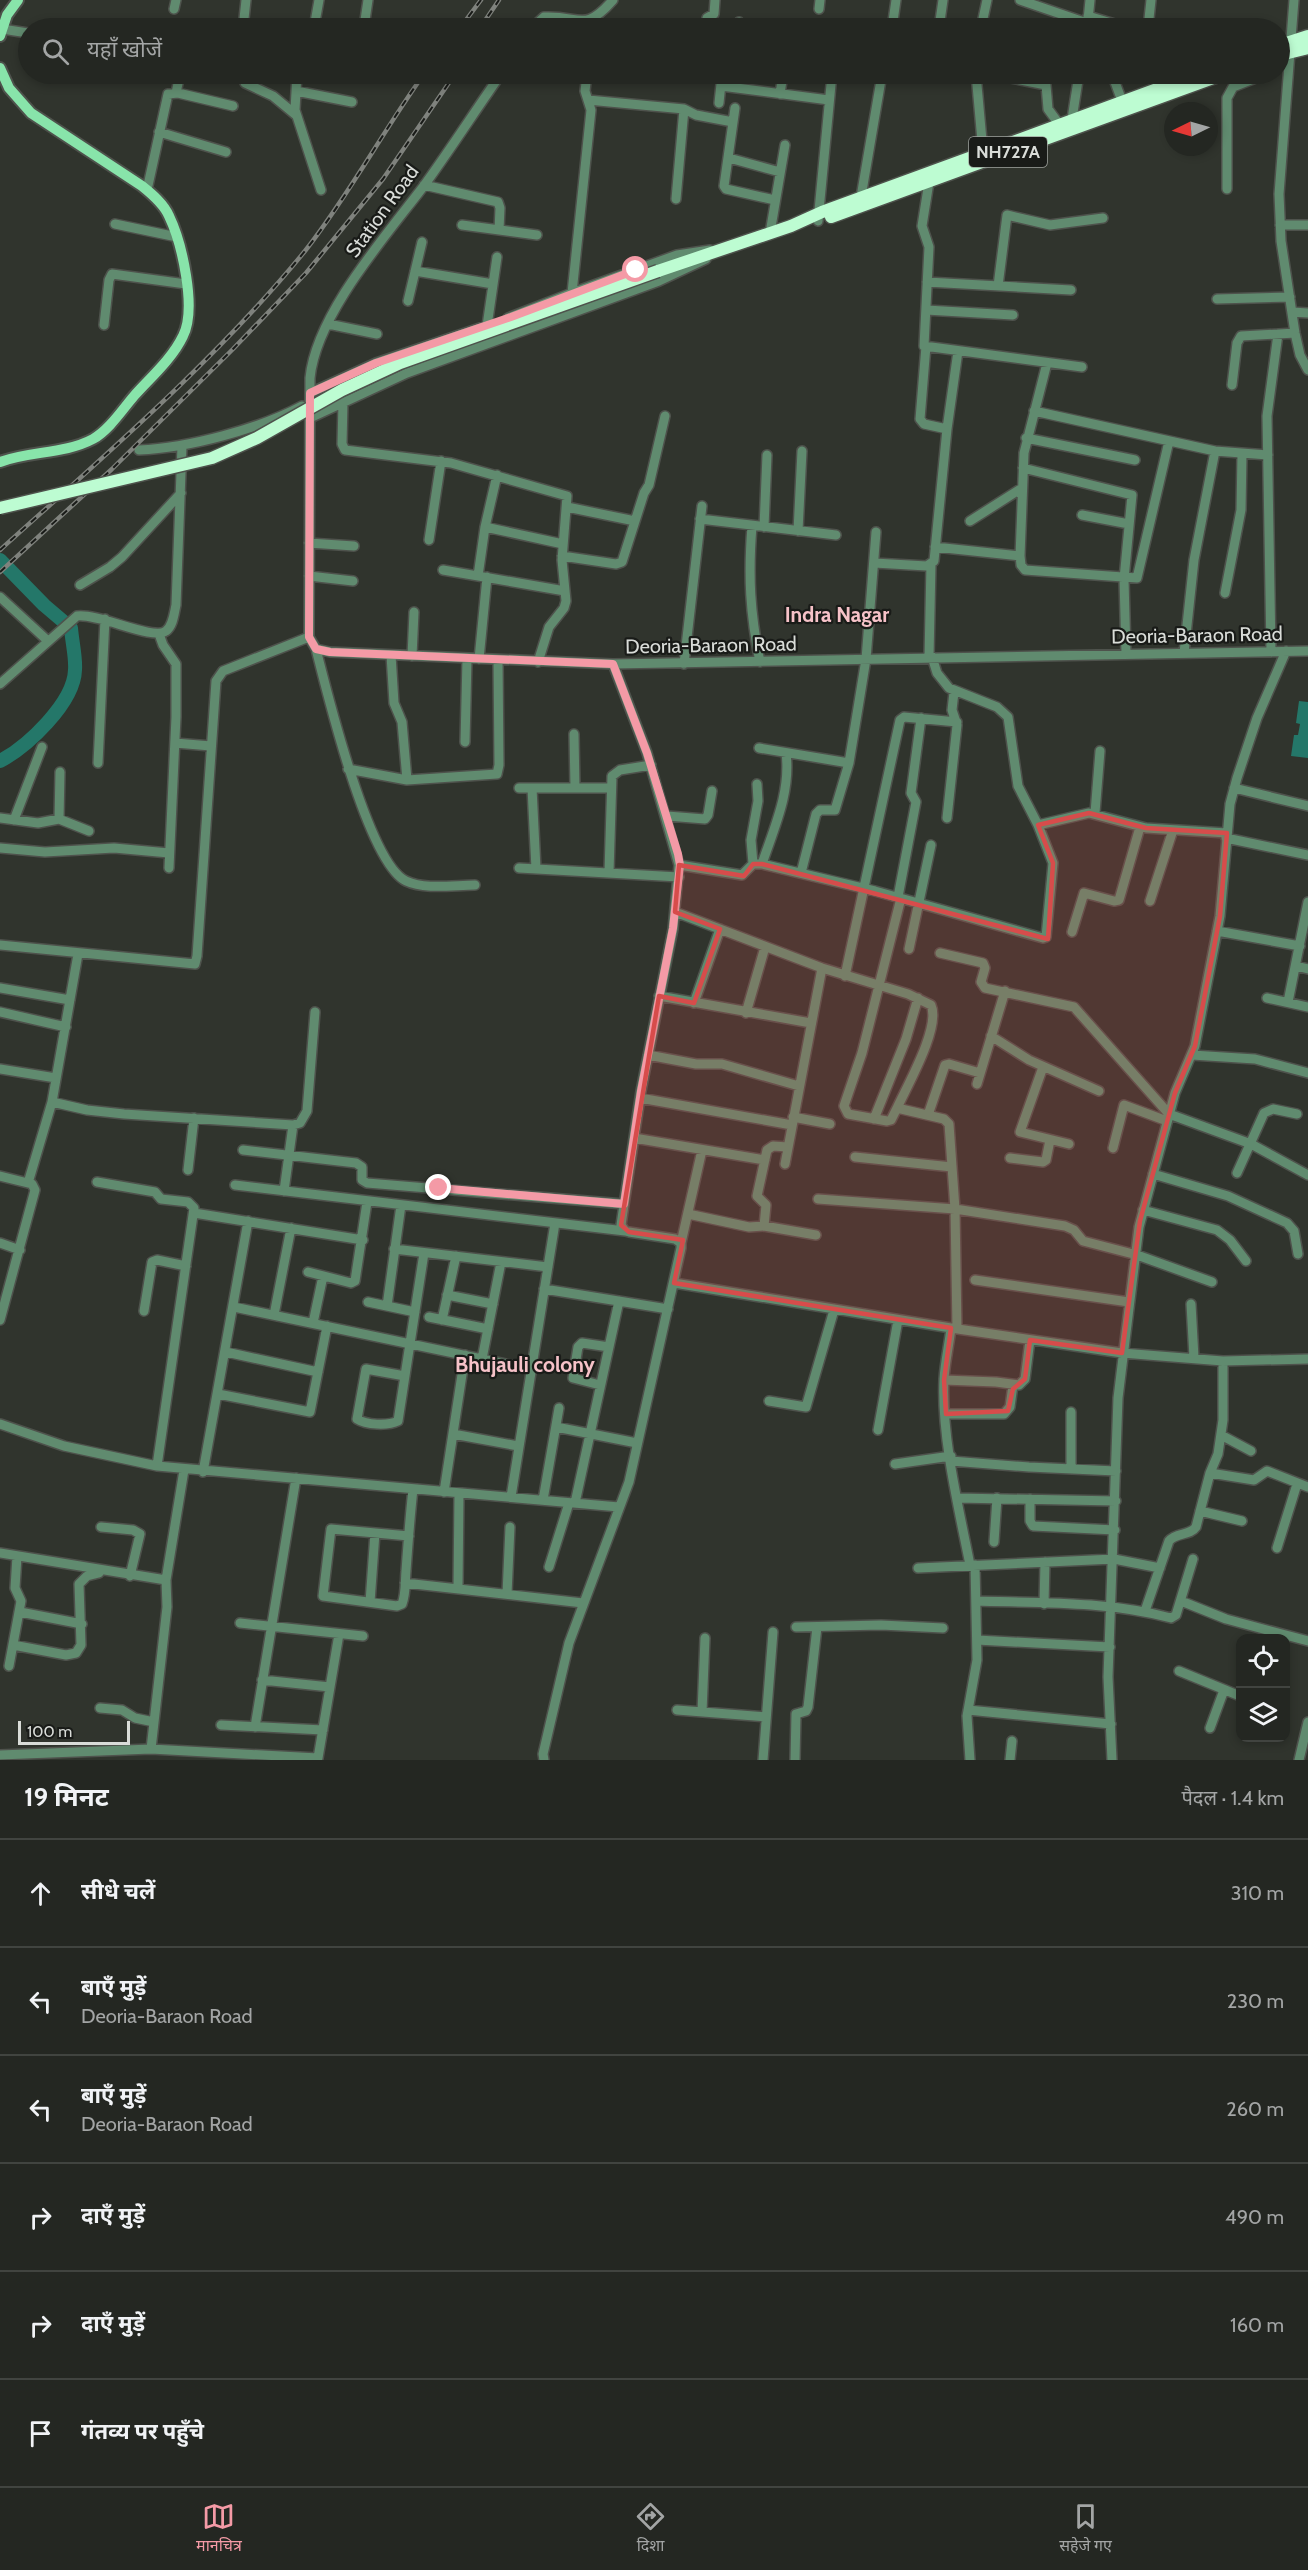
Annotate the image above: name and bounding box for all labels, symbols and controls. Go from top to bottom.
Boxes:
search box [18,18,1290,84]
icon: search [39,35,72,68]
text: यहाँ खोजें [87,36,162,63]
north arrow [1164,102,1218,156]
road number: NH727A [969,137,1047,167]
street label: Station Road [340,160,424,262]
route start [622,256,648,282]
district label: Indra Nagar [785,602,889,627]
street label: Deoria-Baraon Road [1111,622,1283,648]
street label: Deoria-Baraon Road [625,632,797,658]
route end [425,1174,451,1200]
district label: Bhujauli colony [455,1352,596,1377]
map controls [1236,1634,1290,1742]
button: locate [1236,1634,1290,1688]
button: layers [1236,1688,1290,1742]
scale bar [18,1718,130,1746]
text: 100 m [27,1722,72,1741]
text: 19 मिनट [24,1781,109,1813]
text: पैदल · 1.4 km [1181,1786,1284,1810]
icon: ahead [24,1877,57,1910]
text: सीधे चलें [81,1878,155,1905]
text: 310 m [1231,1881,1284,1905]
text: बाएँ मुड़ें [81,1974,146,2001]
icon: left [24,1985,57,2018]
text: 230 m [1227,1989,1284,2013]
text: Deoria-Baraon Road [81,2004,253,2028]
text: बाएँ मुड़ें [81,2082,146,2109]
icon: left [24,2093,57,2126]
text: 260 m [1226,2097,1284,2121]
text: Deoria-Baraon Road [81,2112,253,2136]
icon: right [24,2201,57,2234]
text: दाएँ मुड़ें [81,2202,145,2229]
text: 490 m [1225,2205,1284,2229]
icon: right [24,2309,57,2342]
text: दाएँ मुड़ें [81,2310,145,2337]
text: 160 m [1230,2313,1284,2337]
icon: arrive [24,2417,57,2450]
text: गंतव्य पर पहुँचे [81,2418,204,2445]
tab: मानचित्र [196,2500,242,2558]
tab: दिशा [634,2500,667,2558]
tab: सहेजे गए [1059,2500,1112,2558]

